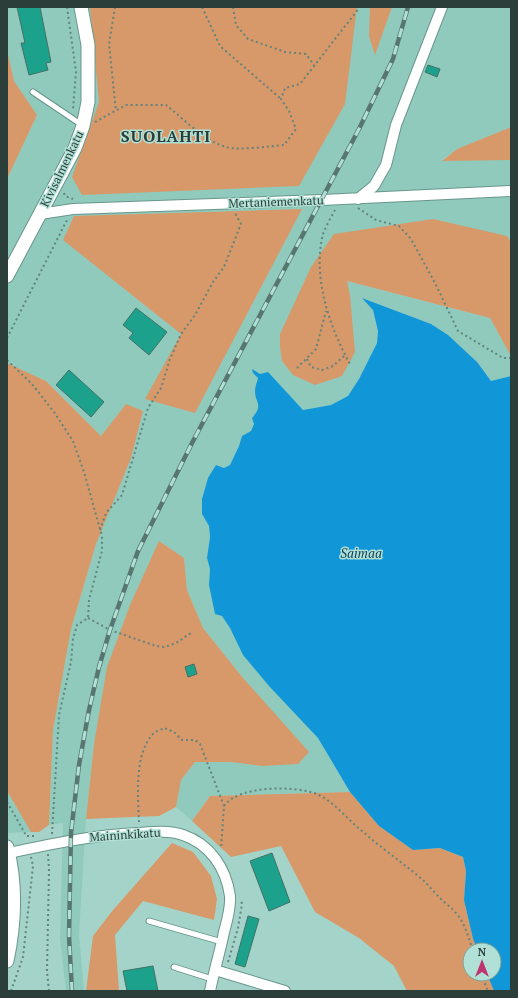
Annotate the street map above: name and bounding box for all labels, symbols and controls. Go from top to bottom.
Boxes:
district label: SUOLAHTI [121,125,211,147]
street label: Kivisalmenkatu [37,128,87,209]
street label: Mertaniemenkatu [228,192,324,211]
water label: Saimaa [340,544,382,562]
street label: Maininkikatu [89,825,161,844]
north arrow [462,942,502,982]
text: N [478,945,487,959]

